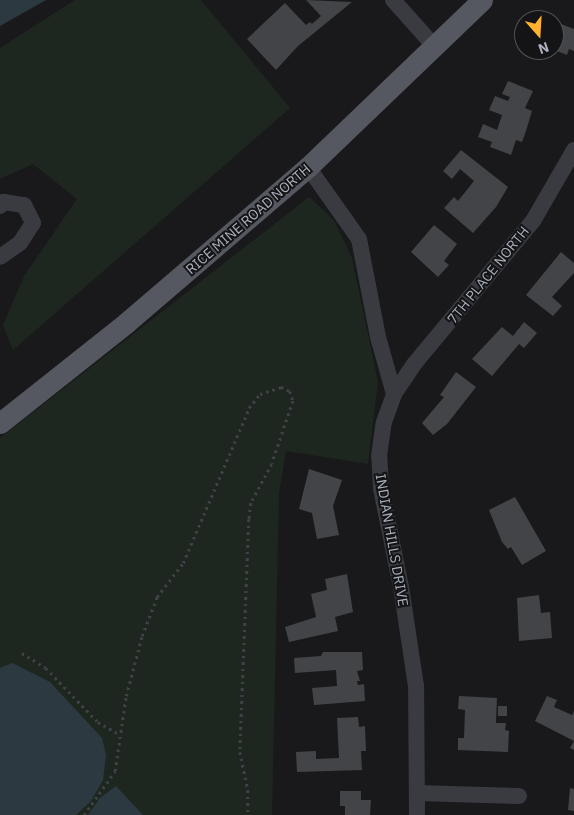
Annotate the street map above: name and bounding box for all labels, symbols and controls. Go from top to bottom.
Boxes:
north arrow [514,10,564,60]
text: N [536,38,551,58]
street label: RICE MINE ROAD NORTH [182,160,314,278]
street label: 7TH PLACE NORTH [444,223,532,327]
street label: INDIAN HILLS DRIVE [372,472,412,608]

